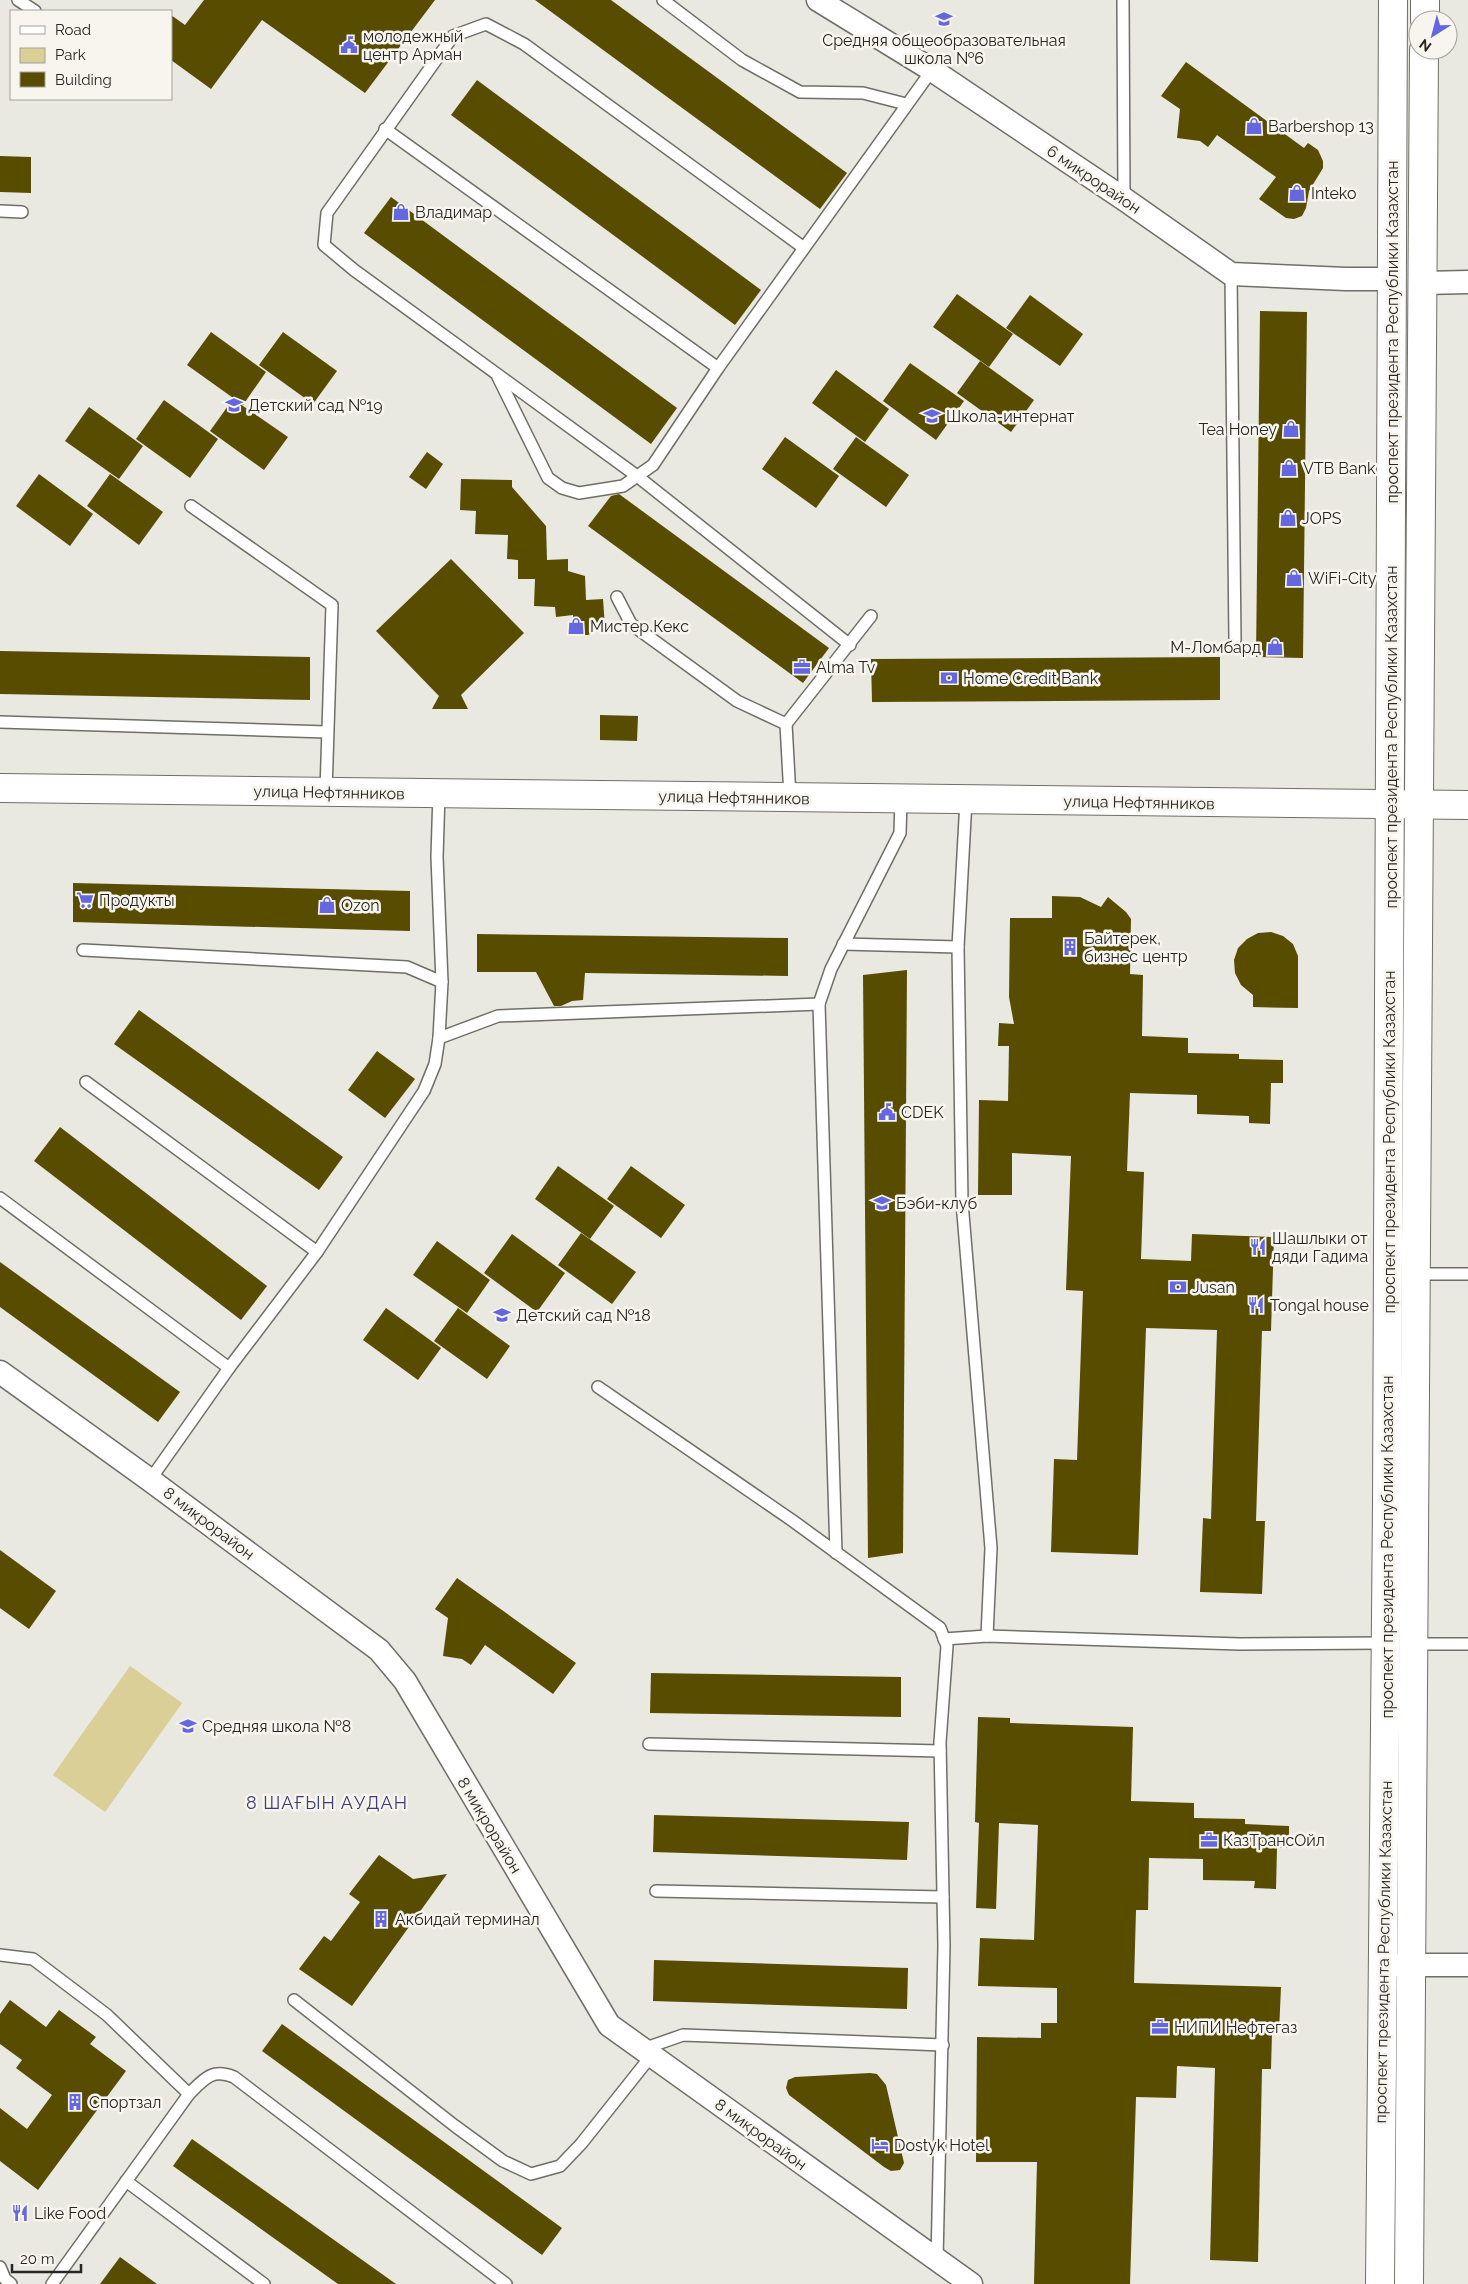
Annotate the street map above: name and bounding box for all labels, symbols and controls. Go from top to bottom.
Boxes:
school or university icon: Средняя общеобразовательная школа №6 [934,9,954,29]
legend [10,10,172,100]
north arrow [1408,10,1458,60]
text: Road [55,21,91,39]
place label: молодежный центр Арман [363,27,463,64]
place label: Средняя общеобразовательная школа №6 [822,31,1066,68]
public building icon: молодежный центр Арман [339,35,359,55]
text: N [1416,36,1434,55]
text: Park [55,46,86,64]
text: Building [55,71,112,89]
shop icon: Barbershop 13 [1244,116,1264,136]
place label: Barbershop 13 [1268,117,1374,136]
street label: 6 микрорайон [1043,141,1144,218]
street label: проспект президента Республики Казахстан [1383,161,1402,503]
shop icon: Inteko [1287,183,1307,203]
place label: Inteko [1311,184,1356,203]
shop icon: Владимар [391,202,411,222]
place label: Владимар [415,203,492,222]
school or university icon: Детский сад №19 [224,395,244,415]
place label: Детский сад №19 [248,396,383,415]
school or university icon: Школа-интернат [922,406,942,426]
place label: Школа-интернат [946,407,1075,426]
shop icon: Tea Honey [1281,419,1301,439]
place label: Tea Honey [1198,420,1277,439]
shop icon: VTB Bank [1279,458,1299,478]
place label: VTB Bank [1303,459,1376,478]
shop icon: JOPS [1278,508,1298,528]
place label: JOPS [1302,509,1342,528]
street label: проспект президента Республики Казахстан [1382,566,1401,908]
shop icon: WiFi-City [1284,568,1304,588]
place label: WiFi-City [1308,569,1377,588]
shop icon: Мистер Кекс [566,616,586,636]
place label: Мистер Кекс [590,617,689,636]
shop icon: М-Ломбард [1265,637,1285,657]
place label: М-Ломбард [1170,638,1261,657]
office icon: Alma Tv [792,657,812,677]
place label: Alma Tv [816,658,876,677]
bank icon: Home Credit Bank [939,668,959,688]
place label: Home Credit Bank [963,669,1099,688]
street label: улица Нефтянников [253,782,405,803]
street label: улица Нефтянников [658,787,810,808]
street label: улица Нефтянников [1063,792,1215,813]
supermarket icon: Продукты [75,890,95,910]
place label: Продукты [99,891,175,910]
shop icon: Ozon [317,895,337,915]
place label: Ozon [341,896,380,915]
place label: Байтерек, бизнес центр [1084,929,1188,966]
building icon: Байтерек, бизнес центр [1060,937,1080,957]
street label: проспект президента Республики Казахстан [1380,971,1399,1313]
public building icon: CDEK [877,1102,897,1122]
place label: CDEK [901,1103,944,1122]
school or university icon: Бэби-клуб [872,1193,892,1213]
place label: Бэби-клуб [896,1194,977,1213]
place label: Шашлыки от дяди Гадима [1272,1229,1368,1266]
restaurant icon: Шашлыки от дяди Гадима [1248,1237,1268,1257]
bank icon: Jusan [1168,1277,1188,1297]
place label: Jusan [1192,1278,1235,1297]
restaurant icon: Tongal house [1246,1295,1266,1315]
place label: Tongal house [1270,1296,1369,1315]
school or university icon: Детский сад №18 [492,1305,512,1325]
place label: Детский сад №18 [516,1306,651,1325]
street label: проспект президента Республики Казахстан [1378,1376,1397,1718]
street label: 8 микрорайон [159,1483,258,1564]
school or university icon: Средняя школа №8 [178,1716,198,1736]
place label: Средняя школа №8 [202,1717,351,1736]
street label: 8 микрорайон [453,1774,526,1877]
street label: проспект президента Республики Казахстан [1371,1780,1396,2124]
district label: 8 ШАҒЫН АУДАН [246,1792,408,1813]
office icon: КазТрансОйл [1199,1830,1219,1850]
place label: КазТрансОйл [1223,1831,1325,1850]
building icon: Акбидай терминал [371,1909,391,1929]
place label: Акбидай терминал [395,1910,540,1929]
office icon: НИПИ Нефтегаз [1150,2017,1170,2037]
place label: НИПИ Нефтегаз [1174,2018,1297,2037]
building icon: Спортзал [65,2092,85,2112]
place label: Спортзал [89,2093,161,2112]
street label: 8 микрорайон [711,2095,810,2174]
hotel icon: Dostyk Hotel [870,2135,890,2155]
place label: Dostyk Hotel [894,2136,990,2155]
restaurant icon: Like Food [10,2203,30,2223]
place label: Like Food [34,2204,106,2223]
scale bar [12,2242,81,2274]
text: 20 m [20,2250,55,2268]

